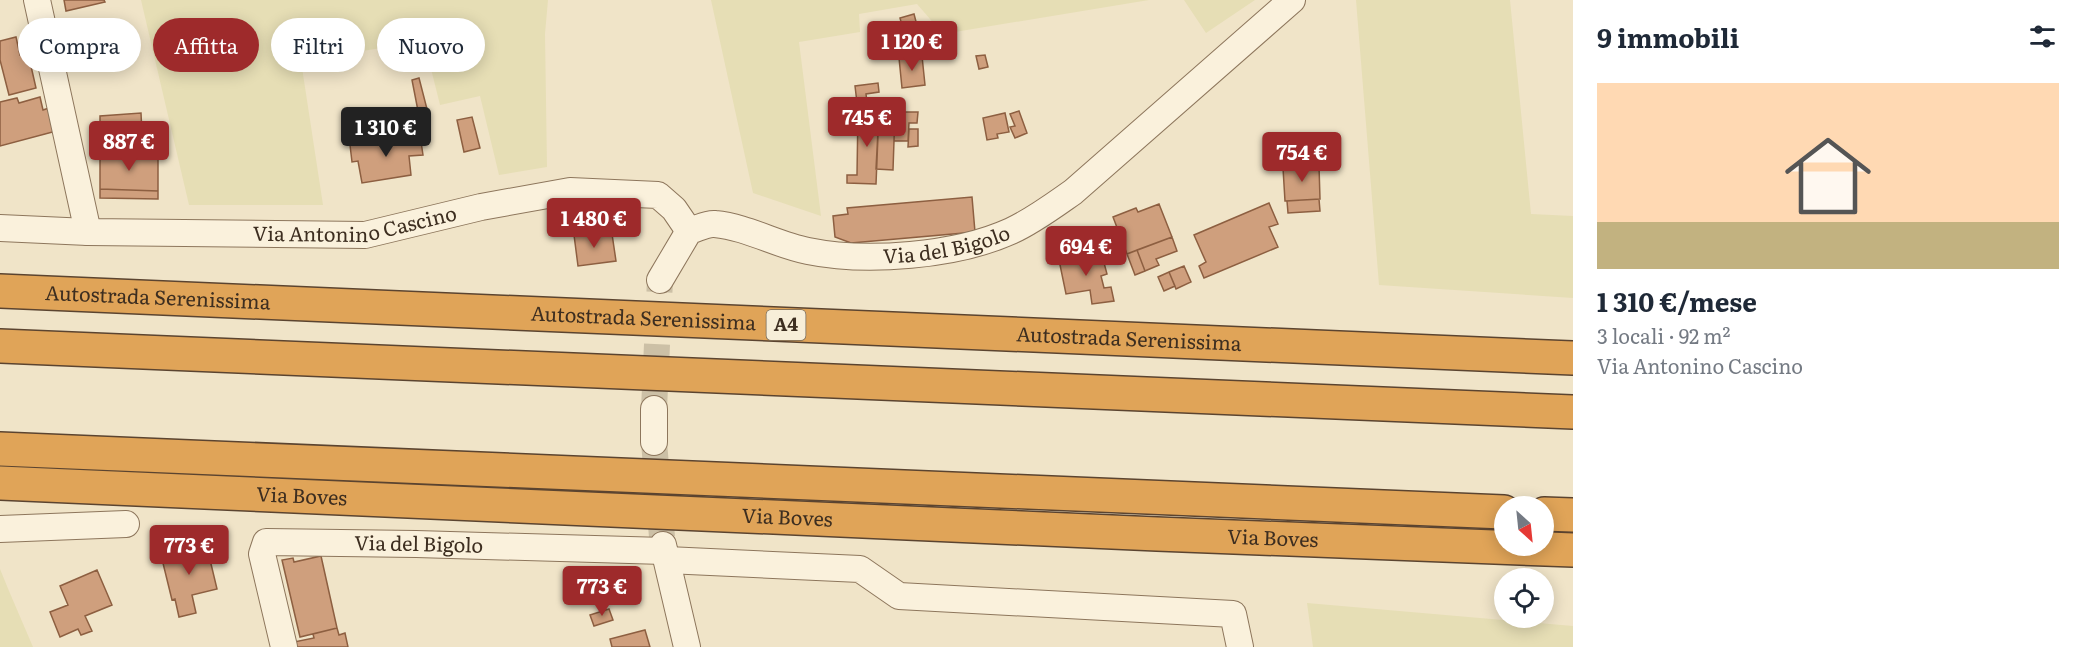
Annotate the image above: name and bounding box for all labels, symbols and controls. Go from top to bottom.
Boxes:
text: 9 immobili [1597,17,1739,56]
chip: Compra [18,18,141,72]
chip: Affitta [153,18,259,72]
chip: Filtri [271,18,365,72]
chip: Nuovo [377,18,485,72]
icon: filters [2026,20,2059,53]
pin: 1 120 € [857,21,967,72]
text: 1 120 € [881,25,943,55]
pin: 745 € [825,97,909,148]
text: 745 € [842,101,892,131]
pin: 1 310 € [331,107,441,158]
text: 1 310 € [355,111,417,141]
pin: 887 € [87,121,171,172]
icon: home [1774,122,1882,230]
text: 887 € [103,125,155,155]
pin: 754 € [1260,132,1344,183]
text: 754 € [1276,136,1328,166]
street label: Via Antonino Cascino [253,196,459,248]
pin: 1 480 € [539,198,649,249]
text: 1 480 € [561,202,627,232]
street label: Via del Bigolo [882,216,1014,270]
pin: 694 € [1044,226,1128,277]
text: 694 € [1059,230,1113,260]
street label: Autostrada Serenissima [45,276,271,316]
text: 1 310 €/mese [1597,281,1757,320]
street label: Autostrada Serenissima [530,297,757,336]
road number: A4 [766,310,806,340]
street label: Autostrada Serenissima [1016,317,1243,357]
text: 3 locali · 92 m² [1597,320,1730,350]
text: Via Antonino Cascino [1597,350,1803,380]
street label: Via Boves [256,477,348,511]
north arrow [1494,496,1554,556]
map controls [1494,496,1554,628]
street label: Via Boves [741,499,833,533]
street label: Via Boves [1227,520,1319,553]
pin: 773 € [147,525,231,576]
street label: Via del Bigolo [354,526,484,559]
text: 773 € [164,529,214,559]
pin: 773 € [560,566,644,617]
button: locate [1494,568,1554,628]
text: 773 € [577,570,627,600]

